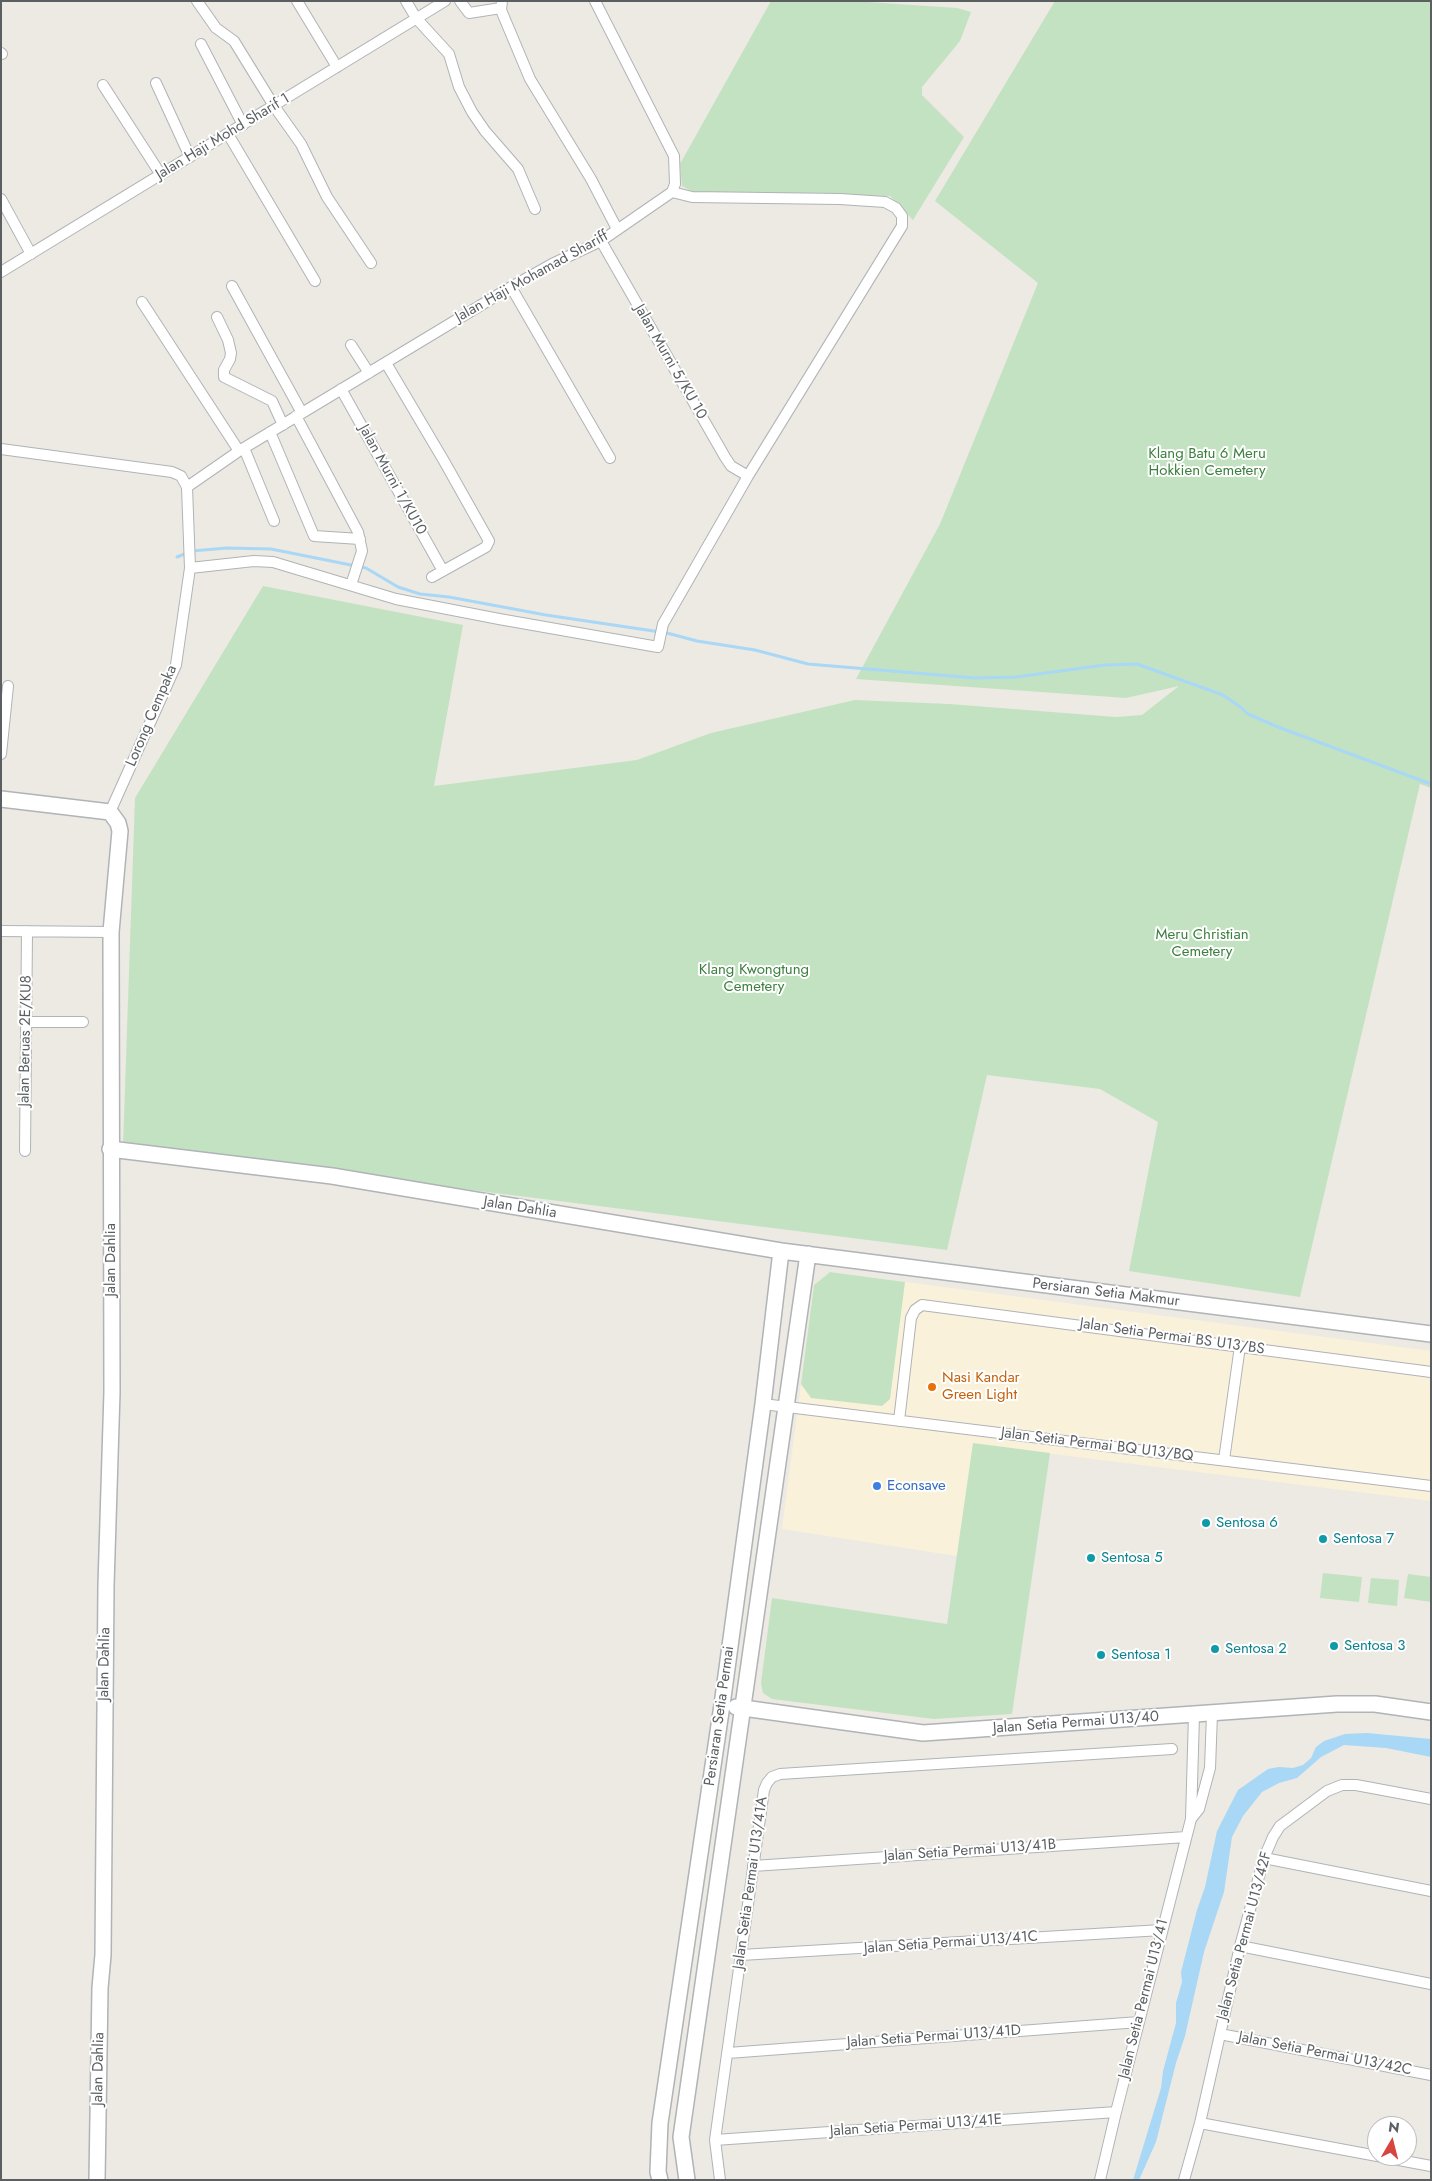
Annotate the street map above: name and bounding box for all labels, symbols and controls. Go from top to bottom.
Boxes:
street label: Jalan Haji Mohd Sharif 1 [153,90,293,184]
street label: Jalan Haji Mohamad Shariff [452,227,612,327]
street label: Jalan Murni 5/KU 10 [630,301,710,423]
street label: Jalan Murni 1/KU10 [354,422,430,538]
park label: Klang Batu 6 Meru Hokkien Cemetery [1148,445,1266,480]
street label: Lorong Cempaka [123,663,181,769]
park label: Meru Christian Cemetery [1155,926,1249,961]
park label: Klang Kwongtung Cemetery [699,961,809,996]
street label: Jalan Beruas 2E/KU8 [16,975,36,1107]
street label: Jalan Dahlia [482,1193,558,1223]
street label: Jalan Dahlia [102,1223,120,1297]
street label: Persiaran Setia Makmur [1031,1275,1181,1311]
street label: Jalan Setia Permai BS U13/BS [1078,1315,1266,1359]
place label: Nasi Kandar Green Light [942,1369,1020,1404]
marker: Nasi Kandar Green Light [926,1381,938,1393]
street label: Jalan Setia Permai BQ U13/BQ [1000,1424,1194,1466]
place label: Econsave [887,1477,946,1495]
marker: Econsave [871,1480,883,1492]
place label: Sentosa 6 [1216,1514,1278,1532]
marker: Sentosa 6 [1200,1517,1212,1529]
place label: Sentosa 7 [1333,1530,1394,1548]
marker: Sentosa 7 [1317,1533,1329,1545]
place label: Sentosa 5 [1101,1549,1163,1567]
marker: Sentosa 5 [1085,1552,1097,1564]
street label: Jalan Dahlia [95,1627,115,1701]
place label: Sentosa 3 [1344,1637,1406,1655]
place label: Sentosa 2 [1225,1640,1287,1658]
marker: Sentosa 3 [1328,1640,1340,1652]
marker: Sentosa 2 [1209,1643,1221,1655]
street label: Persiaran Setia Permai [701,1645,739,1787]
place label: Sentosa 1 [1111,1646,1171,1664]
marker: Sentosa 1 [1095,1649,1107,1661]
street label: Jalan Setia Permai U13/40 [992,1708,1160,1738]
street label: Jalan Setia Permai U13/41A [730,1795,772,1971]
street label: Jalan Setia Permai U13/41B [883,1836,1057,1866]
street label: Jalan Setia Permai U13/42F [1214,1850,1276,2022]
street label: Jalan Setia Permai U13/41 [1115,1917,1173,2081]
street label: Jalan Setia Permai U13/41C [863,1928,1039,1958]
street label: Jalan Setia Permai U13/41D [846,2022,1022,2052]
street label: Jalan Setia Permai U13/42C [1237,2028,1413,2080]
street label: Jalan Dahlia [89,2032,109,2106]
street label: Jalan Setia Permai U13/41E [829,2111,1003,2141]
north arrow [1367,2116,1417,2166]
text: N [1387,2116,1401,2138]

